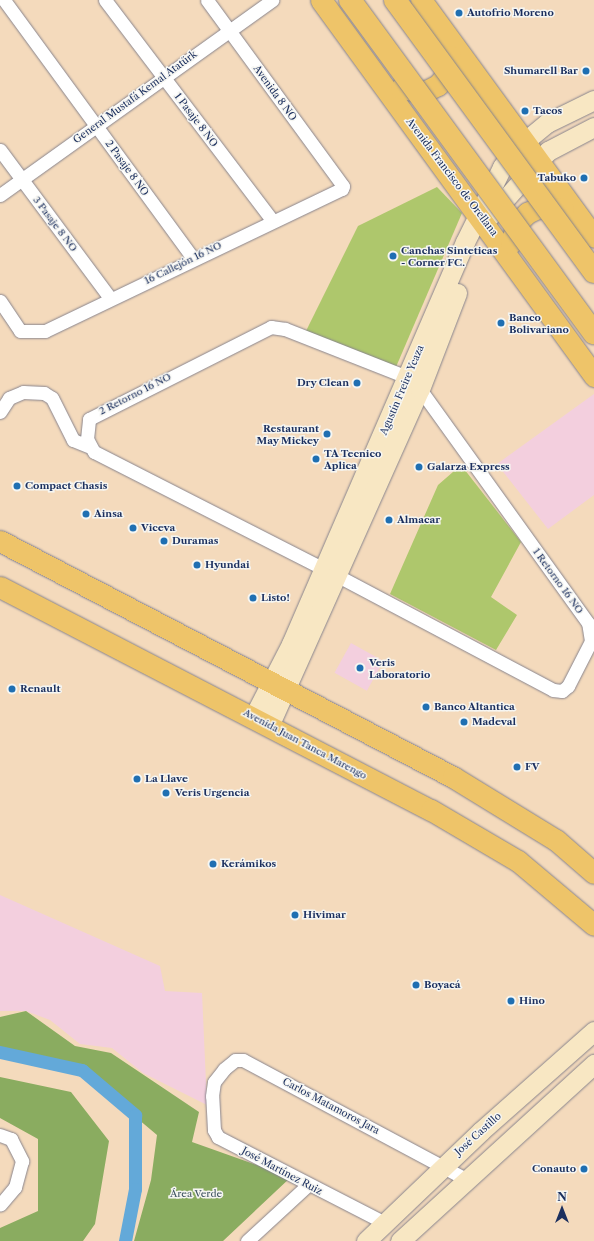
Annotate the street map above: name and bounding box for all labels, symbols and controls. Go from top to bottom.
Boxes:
place label: Autofrio Moreno [467,7,554,19]
marker: Autofrio Moreno [454,8,464,18]
street label: General Mustafá Kemal Atatürk [71,48,199,146]
street label: Avenida 8 NO [251,63,299,123]
place label: Shumarell Bar [504,65,578,77]
marker: Shumarell Bar [581,66,591,76]
street label: 1 Pasaje 8 NO [172,91,220,149]
place label: Tacos [533,105,562,117]
marker: Tacos [520,106,530,116]
street label: Avenida Francisco de Orellana [404,116,500,238]
street label: 2 Pasaje 8 NO [103,138,151,198]
place label: Tabuko [537,172,576,184]
marker: Tabuko [579,173,589,183]
street label: 3 Pasaje 8 NO [30,194,80,254]
street label: 16 Callejón 16 NO [142,239,224,287]
place label: Canchas Sinteticas - Corner FC. [401,244,497,268]
marker: Canchas Sinteticas - Corner FC. [388,251,398,261]
place label: Banco Bolivariano [509,311,569,334]
marker: Banco Bolivariano [496,318,506,328]
street label: Agustín Freire Ycaza [378,343,426,437]
street label: 2 Retorno 16 NO [97,371,173,417]
place label: Dry Clean [297,377,349,389]
marker: Dry Clean [352,378,362,388]
place label: Restaurant May Mickey [256,422,319,446]
marker: Restaurant May Mickey [322,429,332,439]
place label: TA Tecnico Aplica [324,447,382,470]
marker: TA Tecnico Aplica [311,454,321,464]
place label: Galarza Express [427,461,510,473]
marker: Galarza Express [414,462,424,472]
place label: Compact Chasis [25,480,107,492]
marker: Compact Chasis [12,481,22,491]
place label: Ainsa [94,508,123,520]
marker: Ainsa [81,509,91,519]
place label: Almacar [397,514,440,526]
marker: Almacar [384,515,394,525]
place label: Viceva [141,522,175,534]
marker: Viceva [128,523,138,533]
place label: Duramas [172,535,218,547]
marker: Duramas [159,536,169,546]
street label: 1 Retorno 16 NO [530,546,586,616]
place label: Hyundai [205,559,250,571]
marker: Hyundai [192,560,202,570]
place label: Listo! [261,592,290,604]
marker: Listo! [248,593,258,603]
place label: Veris Laboratorio [369,656,430,680]
marker: Veris Laboratorio [354,662,366,674]
place label: Renault [20,683,60,695]
marker: Renault [7,684,17,694]
place label: Banco Altantica [434,701,515,713]
marker: Banco Altantica [421,702,431,712]
street label: Avenida Juan Tanca Marengo [241,706,369,782]
place label: Madeval [472,716,516,728]
marker: Madeval [459,717,469,727]
place label: FV [525,761,539,773]
marker: FV [512,762,522,772]
place label: La Llave [145,773,188,785]
marker: La Llave [132,774,142,784]
marker: Veris Urgencia [160,787,172,799]
place label: Veris Urgencia [175,787,249,799]
place label: Kerámikos [221,858,276,870]
marker: Kerámikos [208,859,218,869]
place label: Hivimar [303,909,346,921]
marker: Hivimar [290,910,300,920]
place label: Boyacá [424,979,461,991]
marker: Boyacá [411,980,421,990]
place label: Hino [519,995,545,1007]
marker: Hino [506,996,516,1006]
street label: Carlos Matamoros Jara [280,1075,382,1137]
street label: José Castillo [452,1110,504,1158]
street label: José Martínez Ruiz [240,1145,324,1197]
place label: Conauto [532,1163,576,1175]
marker: Conauto [579,1164,589,1174]
park label: Área Verde [170,1188,222,1200]
north arrow [542,1189,582,1229]
text: N [557,1190,567,1204]

